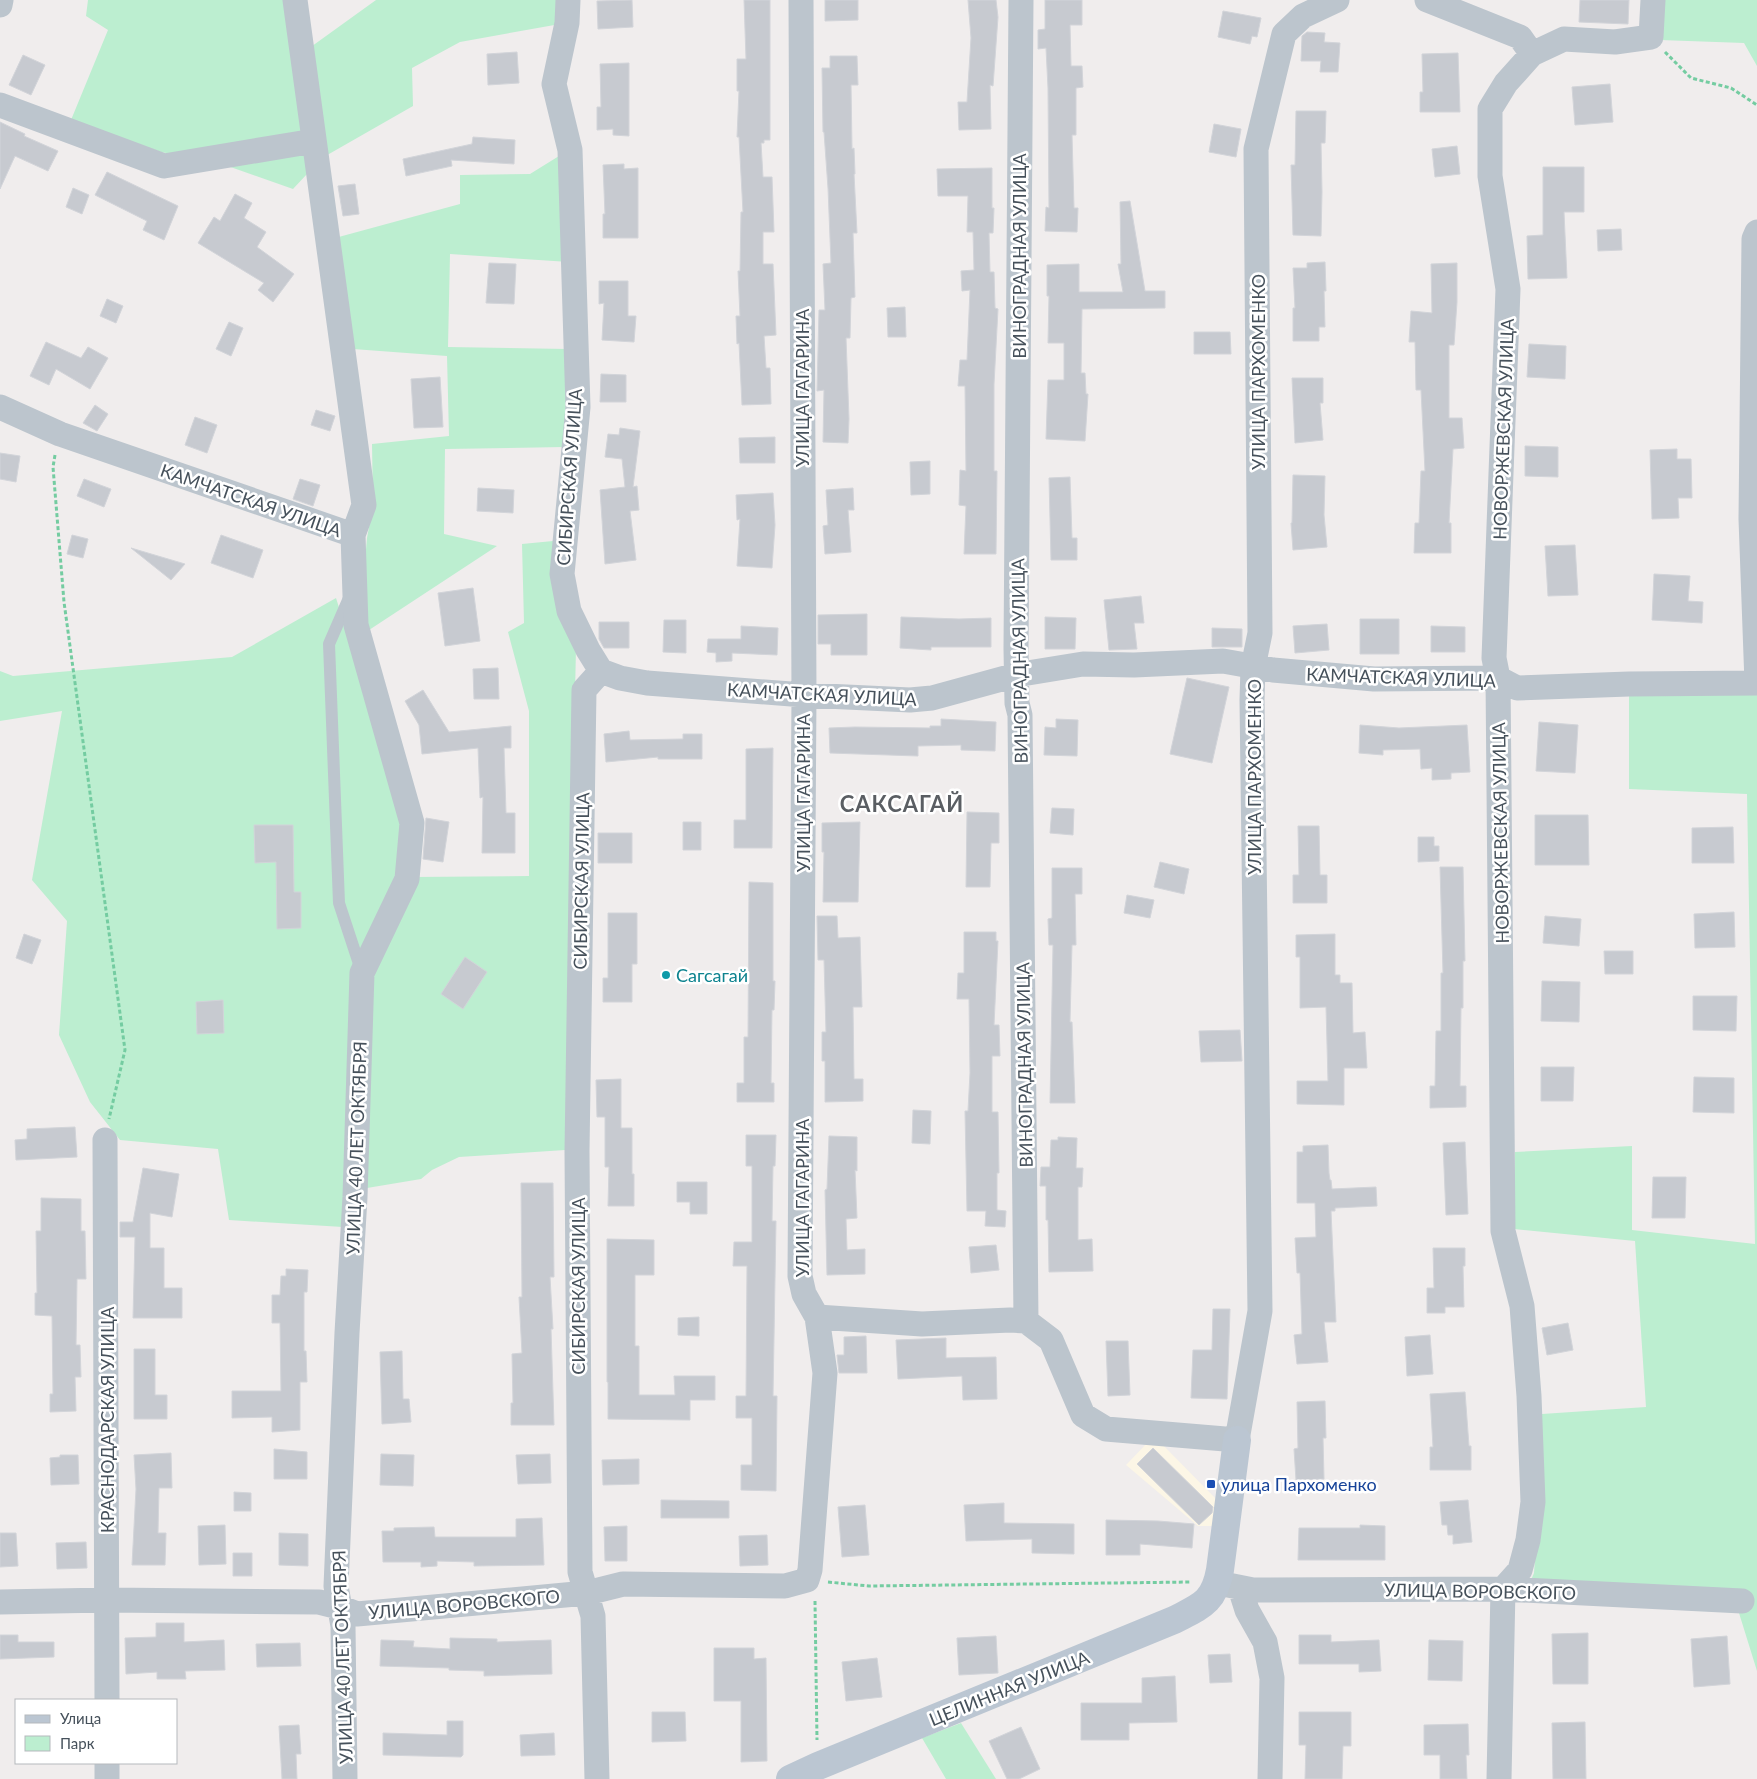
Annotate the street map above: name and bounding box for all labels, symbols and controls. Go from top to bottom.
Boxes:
street label: ВИНОГРАДНАЯ УЛИЦА [1008,152,1030,359]
street label: УЛИЦА ПАРХОМЕНКО [1247,274,1269,470]
street label: УЛИЦА ГАГАРИНА [791,308,813,467]
street label: НОВОРЖЕВСКАЯ УЛИЦА [1488,317,1518,540]
street label: СИБИРСКАЯ УЛИЦА [552,387,586,566]
street label: КАМЧАТСКАЯ УЛИЦА [158,459,345,542]
street label: ВИНОГРАДНАЯ УЛИЦА [1006,557,1032,764]
street label: КАМЧАТСКАЯ УЛИЦА [1306,663,1497,691]
street label: КАМЧАТСКАЯ УЛИЦА [727,678,918,710]
street label: УЛИЦА ПАРХОМЕНКО [1243,679,1265,875]
street label: УЛИЦА ГАГАРИНА [792,713,814,872]
street label: НОВОРЖЕВСКАЯ УЛИЦА [1487,721,1513,944]
district label: САКСАГАЙ [840,790,964,817]
street label: СИБИРСКАЯ УЛИЦА [568,791,594,970]
street label: ВИНОГРАДНАЯ УЛИЦА [1011,961,1037,1168]
place label: Сагсагай [676,964,748,986]
marker: Сагсагай [660,969,672,981]
street label: УЛИЦА 40 ЛЕТ ОКТЯБРЯ [341,1041,371,1255]
street label: УЛИЦА ГАГАРИНА [791,1118,813,1277]
street label: СИБИРСКАЯ УЛИЦА [567,1196,589,1375]
street label: КРАСНОДАРСКАЯ УЛИЦА [96,1306,118,1533]
place label: улица Пархоменко [1221,1473,1377,1495]
marker: улица Пархоменко [1205,1478,1217,1490]
street label: УЛИЦА 40 ЛЕТ ОКТЯБРЯ [327,1550,357,1764]
street label: УЛИЦА ВОРОВСКОГО [1384,1578,1576,1604]
street label: УЛИЦА ВОРОВСКОГО [367,1585,561,1623]
street label: ЦЕЛИННАЯ УЛИЦА [926,1646,1093,1730]
legend [15,1699,178,1764]
text: Улица [60,1709,101,1727]
text: Парк [60,1734,95,1752]

